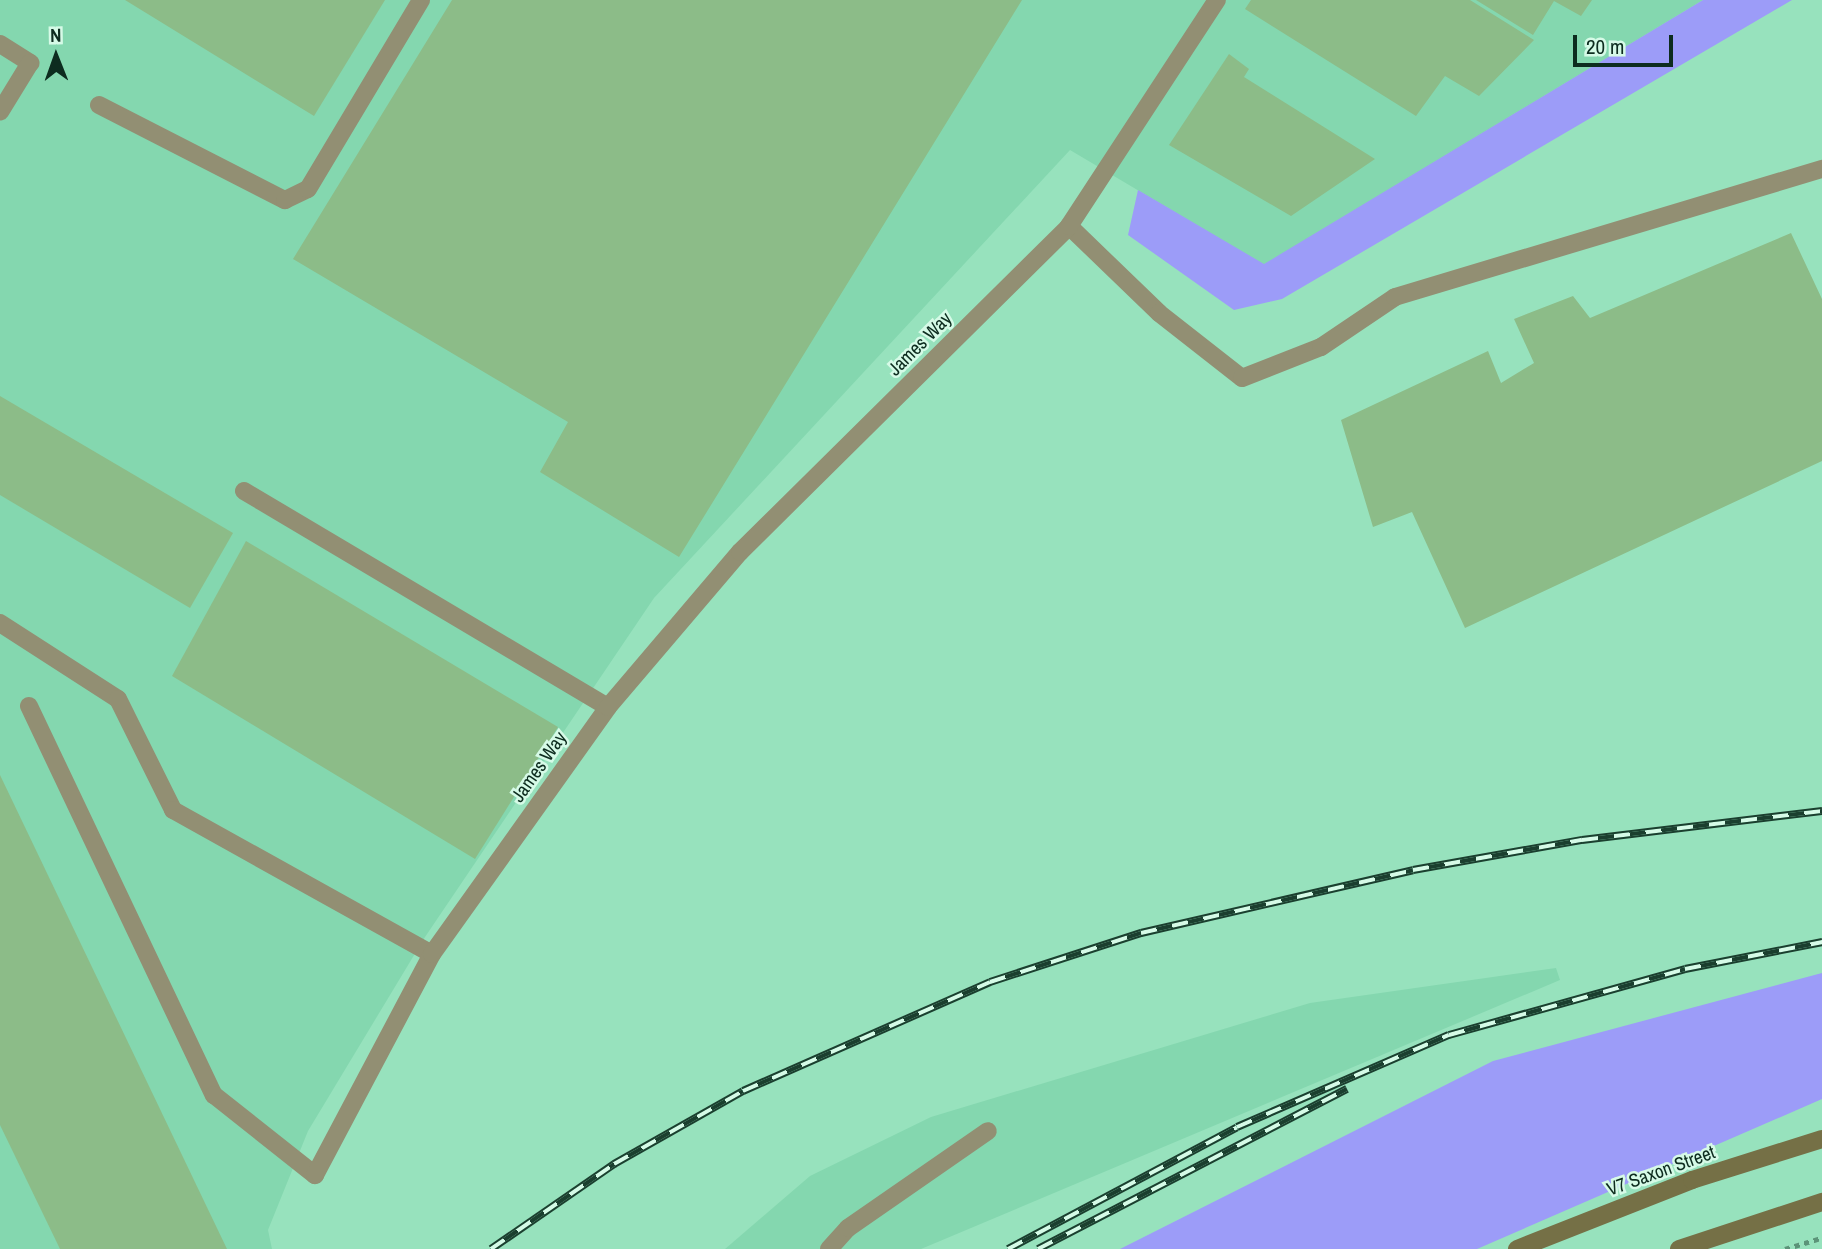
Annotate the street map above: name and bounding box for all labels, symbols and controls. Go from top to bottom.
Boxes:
north arrow [21,21,91,91]
scale bar [1577,21,1677,65]
text: N [50,22,61,48]
text: 20 m [1586,32,1624,61]
street label: James Way [883,307,957,381]
street label: James Way [506,727,572,807]
street label: V7 Saxon Street [1604,1141,1718,1201]

